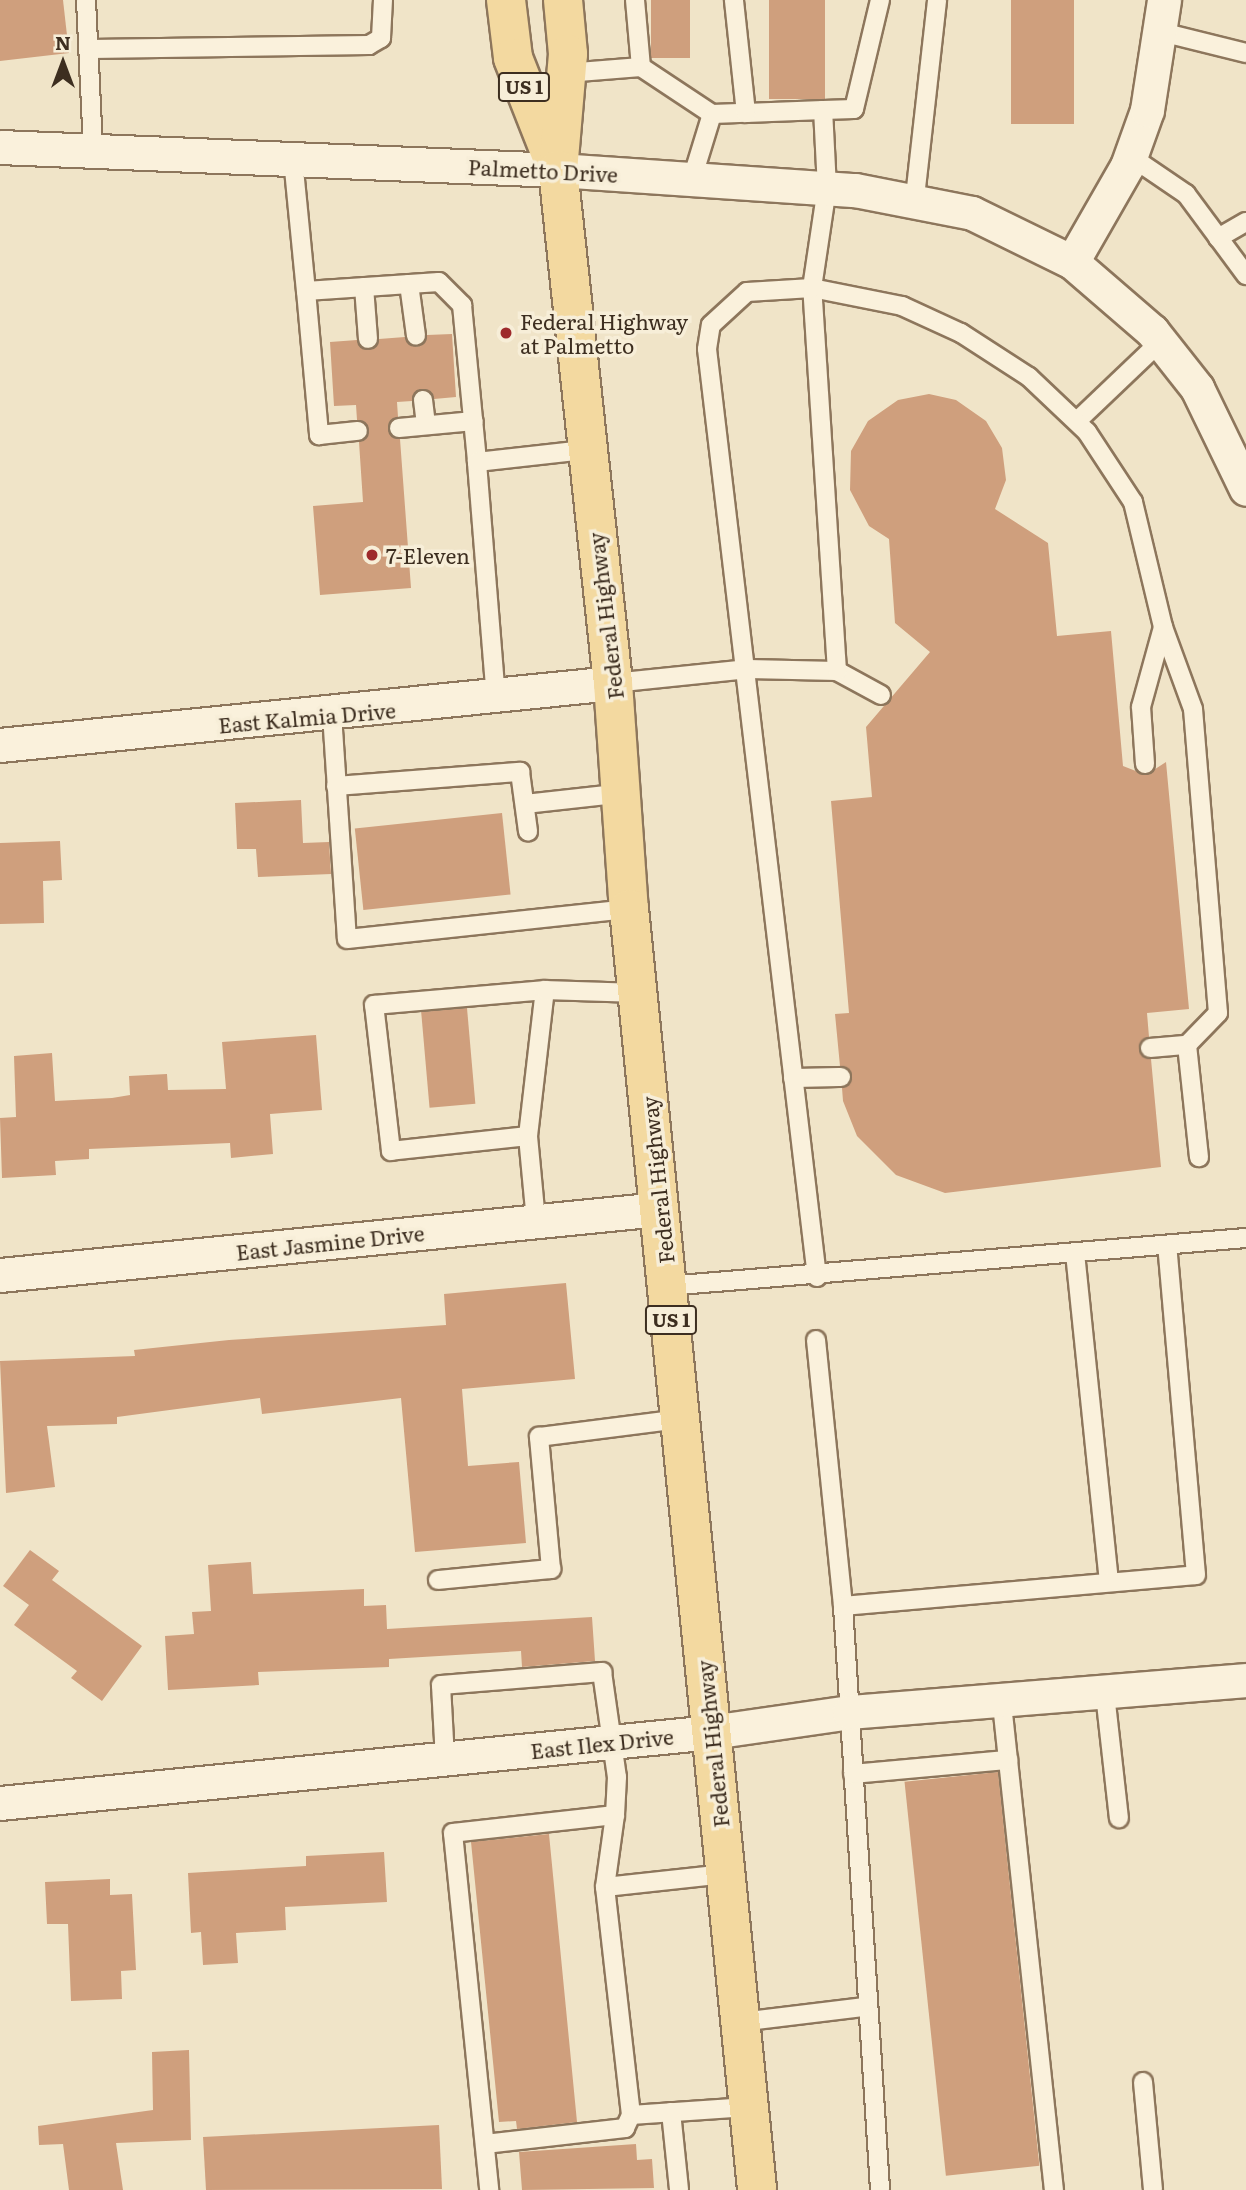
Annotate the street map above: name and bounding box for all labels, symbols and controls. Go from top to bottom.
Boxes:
north arrow [28,28,98,98]
text: N [55,28,71,56]
road number: US 1 [498,72,550,102]
street label: Palmetto Drive [467,153,619,187]
place label: Federal Highway at Palmetto [520,308,688,358]
marker: Federal Highway at Palmetto [498,325,514,341]
street label: Federal Highway [582,531,628,701]
place label: 7-Eleven [386,542,470,568]
marker: 7-Eleven [364,547,380,563]
street label: East Kalmia Drive [217,697,397,737]
street label: Federal Highway [636,1095,678,1265]
street label: East Jasmine Drive [235,1220,425,1264]
road number: US 1 [645,1304,697,1336]
street label: Federal Highway [691,1659,733,1829]
street label: East Ilex Drive [529,1723,675,1763]

